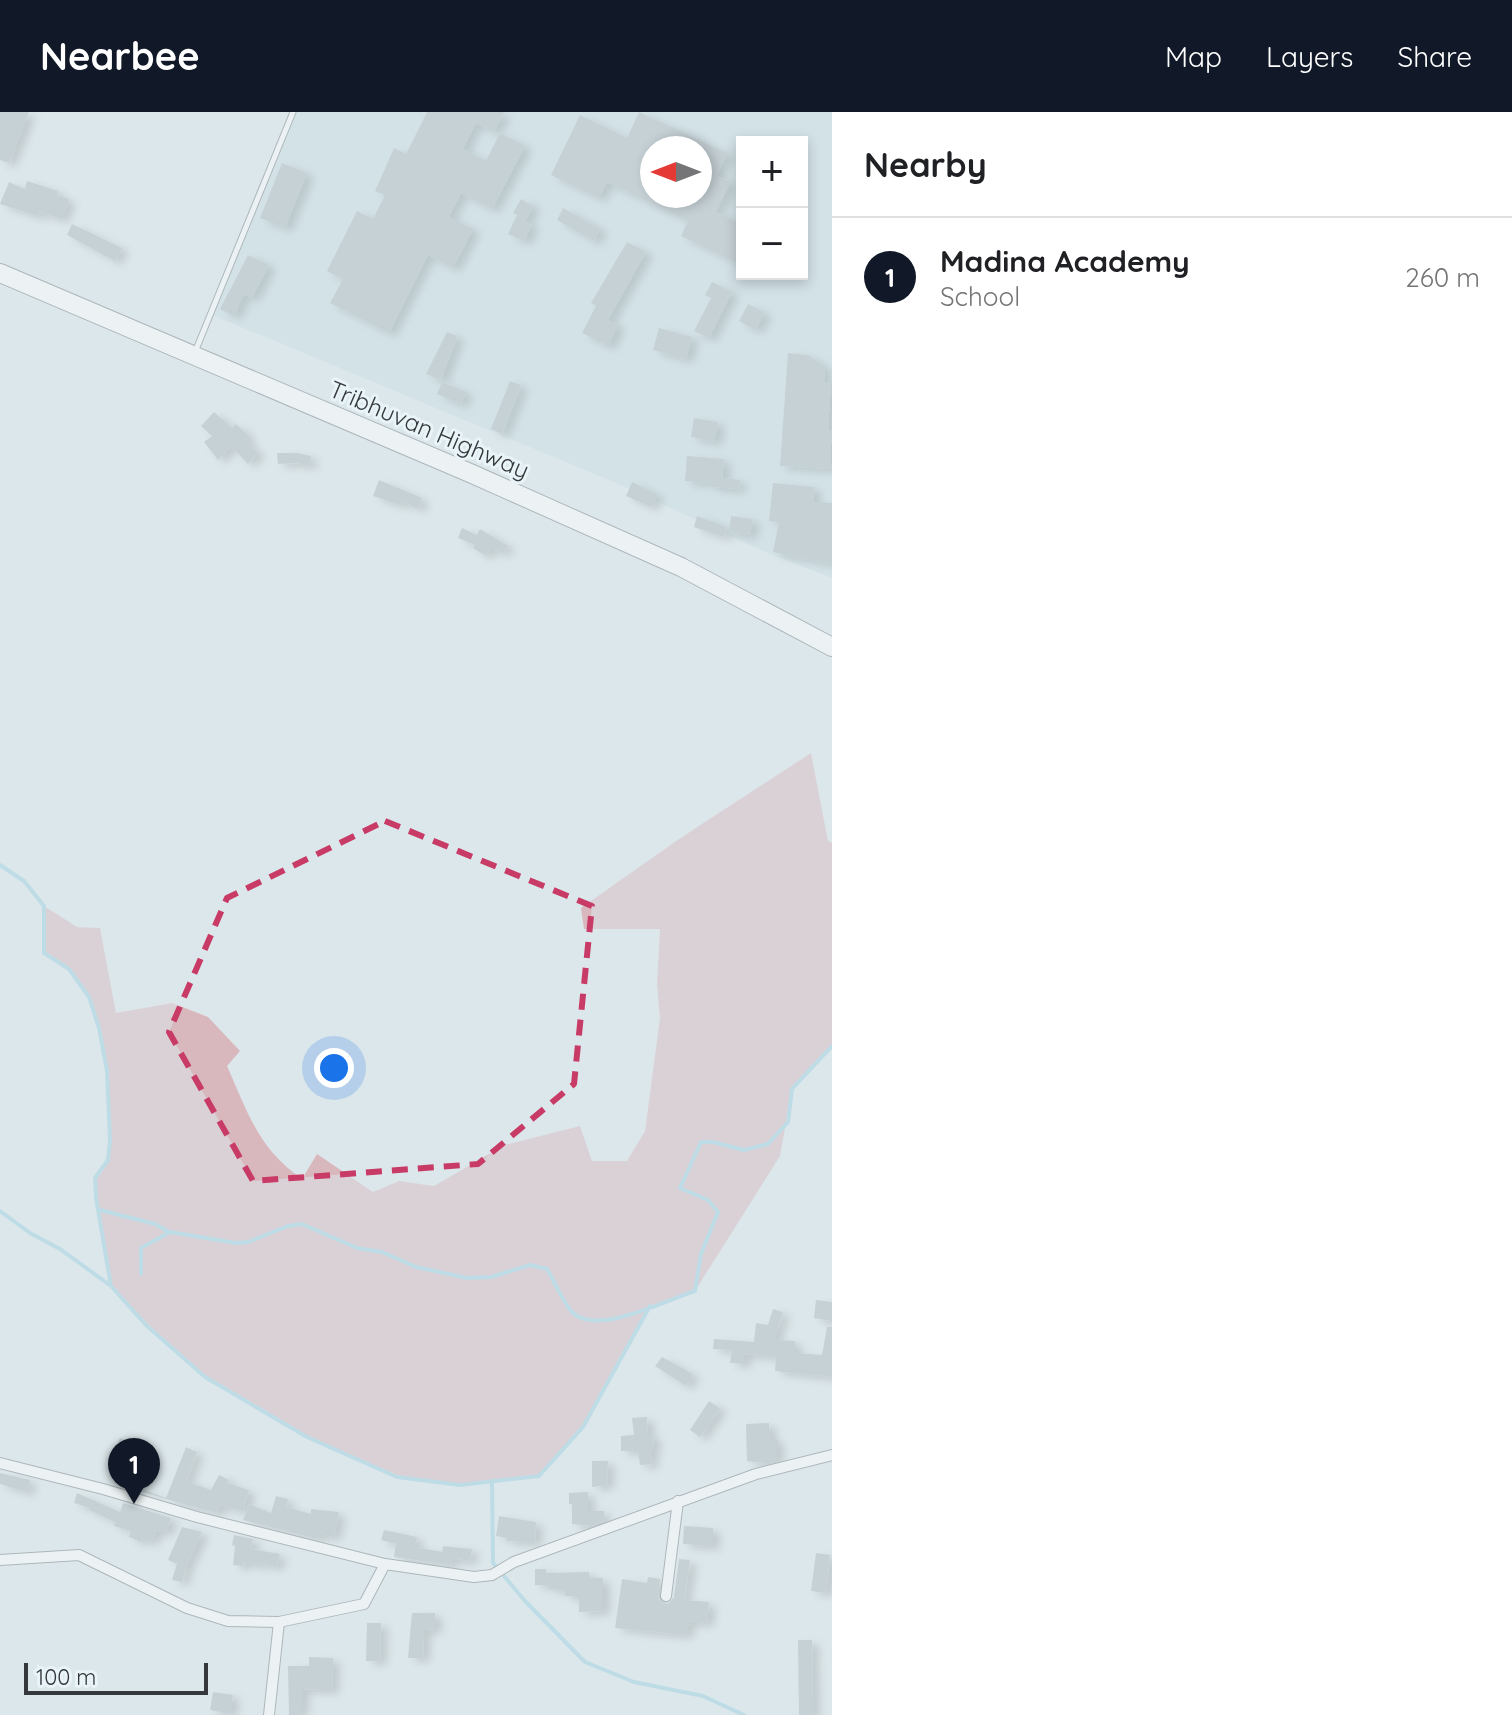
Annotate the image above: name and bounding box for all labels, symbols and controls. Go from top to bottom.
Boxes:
text: Nearbee [40,32,200,80]
text: Map [1165,39,1222,74]
text: Layers [1266,39,1353,74]
text: Share [1397,39,1472,74]
north arrow [640,136,712,208]
map controls [736,136,808,280]
button: + [736,136,808,208]
text: Nearby [864,143,987,186]
button: − [736,208,808,280]
text: Madina Academy [940,242,1190,280]
text: 1 [885,261,895,294]
text: 260 m [1405,261,1480,294]
text: School [940,280,1020,313]
street label: Tribhuvan Highway [325,373,534,485]
your location [314,1048,354,1088]
pin: 1 [108,1438,160,1504]
scale bar [24,1659,208,1695]
text: 100 m [36,1663,96,1691]

